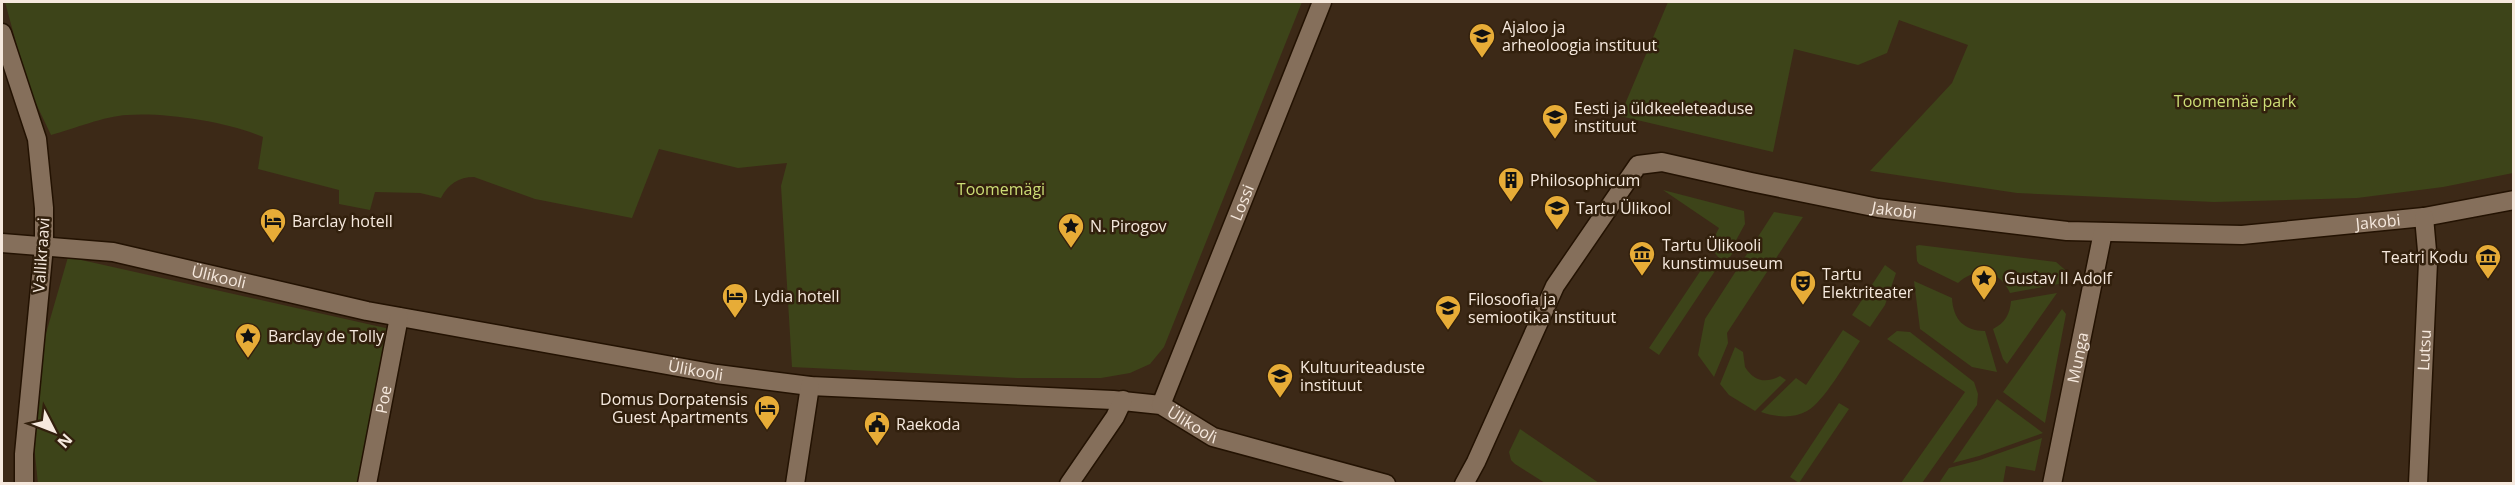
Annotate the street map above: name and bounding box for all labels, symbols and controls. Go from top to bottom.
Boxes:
place label: Ajaloo ja arheoloogia instituut [1502,16,1657,56]
school or university icon: Ajaloo ja arheoloogia instituut [1467,21,1497,59]
park label: Toomemäe park [2174,90,2297,112]
place label: Eesti ja üldkeeleteaduse instituut [1574,97,1753,137]
school or university icon: Eesti ja üldkeeleteaduse instituut [1540,102,1570,140]
building icon: Philosophicum [1496,165,1526,203]
place label: Philosophicum [1530,169,1640,191]
park label: Toomemägi [957,178,1045,200]
street label: Lossi [1225,181,1259,224]
school or university icon: Tartu Ülikool [1542,193,1572,231]
street label: Jakobi [1868,196,1918,224]
place label: Tartu Ülikool [1576,197,1671,219]
hotel icon: Barclay hotell [258,206,288,244]
street label: Jakobi [2353,208,2402,235]
place label: Barclay hotell [292,210,393,232]
place icon: N. Pirogov [1056,211,1086,249]
place label: N. Pirogov [1090,215,1167,237]
street label: Vallikraavi [27,217,55,293]
place label: Tartu Ülikooli kunstimuuseum [1662,234,1783,274]
museum icon: Tartu Ülikooli kunstimuuseum [1627,239,1657,277]
museum icon: Teatri Kodu [2473,242,2503,280]
place label: Teatri Kodu [2382,246,2468,268]
street label: Ülikooli [189,260,248,294]
place label: Tartu Elektriteater [1822,263,1914,303]
place icon: Gustav II Adolf [1969,263,1999,301]
place label: Gustav II Adolf [2004,267,2113,289]
theatre icon: Tartu Elektriteater [1788,268,1818,306]
hotel icon: Lydia hotell [720,281,750,319]
place label: Lydia hotell [754,285,839,307]
place label: Filosoofia ja semiootika instituut [1468,288,1616,328]
school or university icon: Filosoofia ja semiootika instituut [1433,293,1463,331]
place icon: Barclay de Tolly [233,321,263,359]
place label: Barclay de Tolly [268,325,385,347]
street label: Lutsu [2412,329,2436,371]
street label: Munga [2062,330,2093,385]
street label: Ülikooli [666,354,724,386]
place label: Kultuuriteaduste instituut [1300,356,1425,396]
school or university icon: Kultuuriteaduste instituut [1265,361,1295,399]
street label: Poe [370,384,397,415]
place label: Domus Dorpatensis Guest Apartments [600,388,748,428]
hotel icon: Domus Dorpatensis Guest Apartments [752,393,782,431]
street label: Ülikooli [1163,400,1219,449]
north arrow [24,401,84,461]
public building icon: Raekoda [862,409,892,447]
place label: Raekoda [896,413,960,435]
text: N [53,429,78,453]

